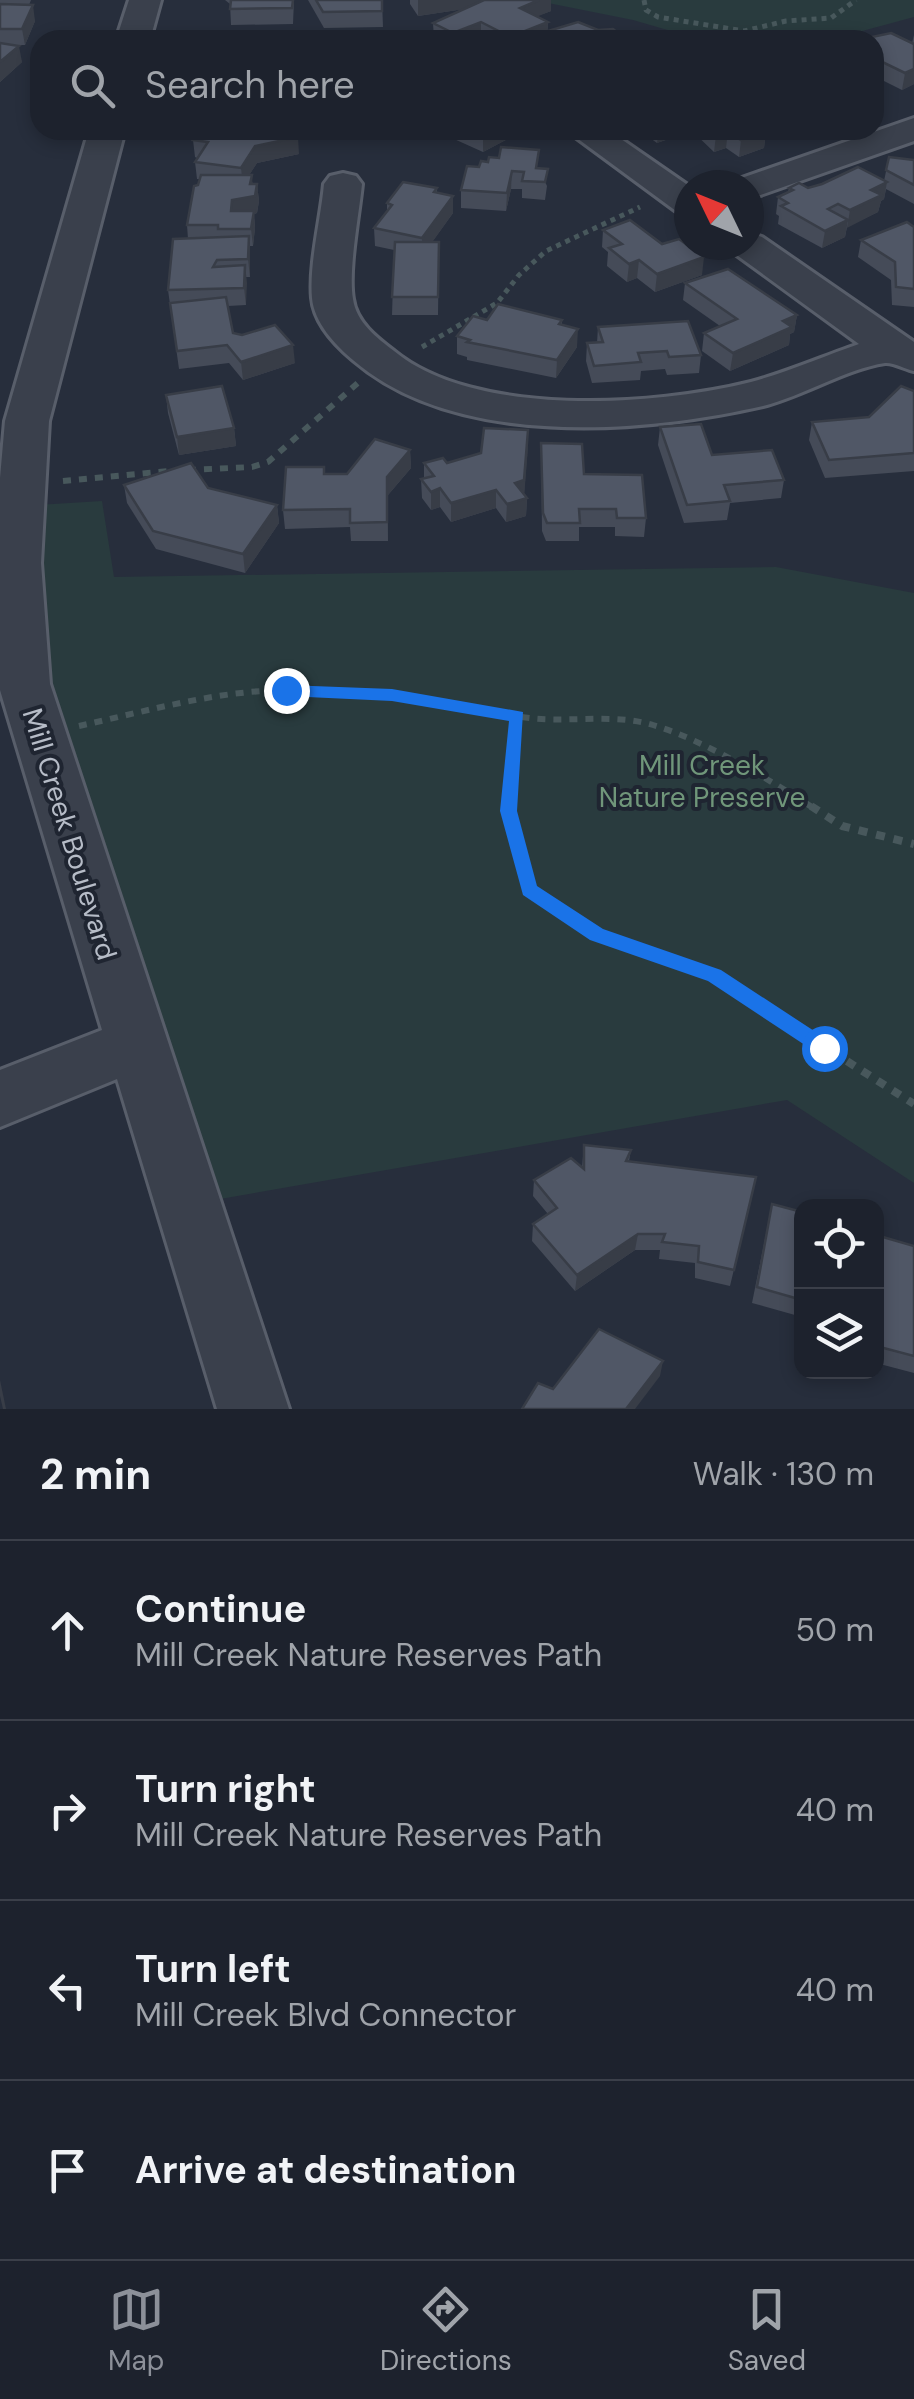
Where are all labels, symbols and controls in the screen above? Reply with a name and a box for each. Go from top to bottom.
search box [30,30,884,140]
icon: search [65,58,120,113]
text: Search here [145,60,355,110]
north arrow [674,170,764,260]
route end [264,668,310,714]
street label: Mill Creek Boulevard [14,704,125,964]
park label: Mill Creek Nature Preserve [599,747,805,816]
route start [802,1026,848,1072]
map controls [794,1199,884,1379]
button: locate [794,1199,884,1289]
button: layers [794,1289,884,1379]
text: 2 min [40,1447,151,1502]
text: Walk · 130 m [693,1453,874,1495]
text: Continue [135,1584,306,1634]
icon: ahead [40,1603,95,1658]
text: 50 m [796,1609,874,1651]
text: Mill Creek Nature Reserves Path [135,1634,602,1676]
text: Turn right [135,1764,316,1814]
icon: right [40,1783,95,1838]
text: 40 m [796,1789,874,1831]
text: Mill Creek Nature Reserves Path [135,1814,602,1856]
text: Turn left [135,1944,291,1994]
icon: left [40,1963,95,2018]
text: 40 m [796,1969,874,2011]
text: Mill Creek Blvd Connector [135,1994,516,2036]
icon: arrive [40,2143,95,2198]
text: Arrive at destination [135,2145,517,2195]
tab: Map [108,2282,164,2379]
tab: Directions [380,2282,512,2379]
tab: Saved [728,2282,806,2379]

